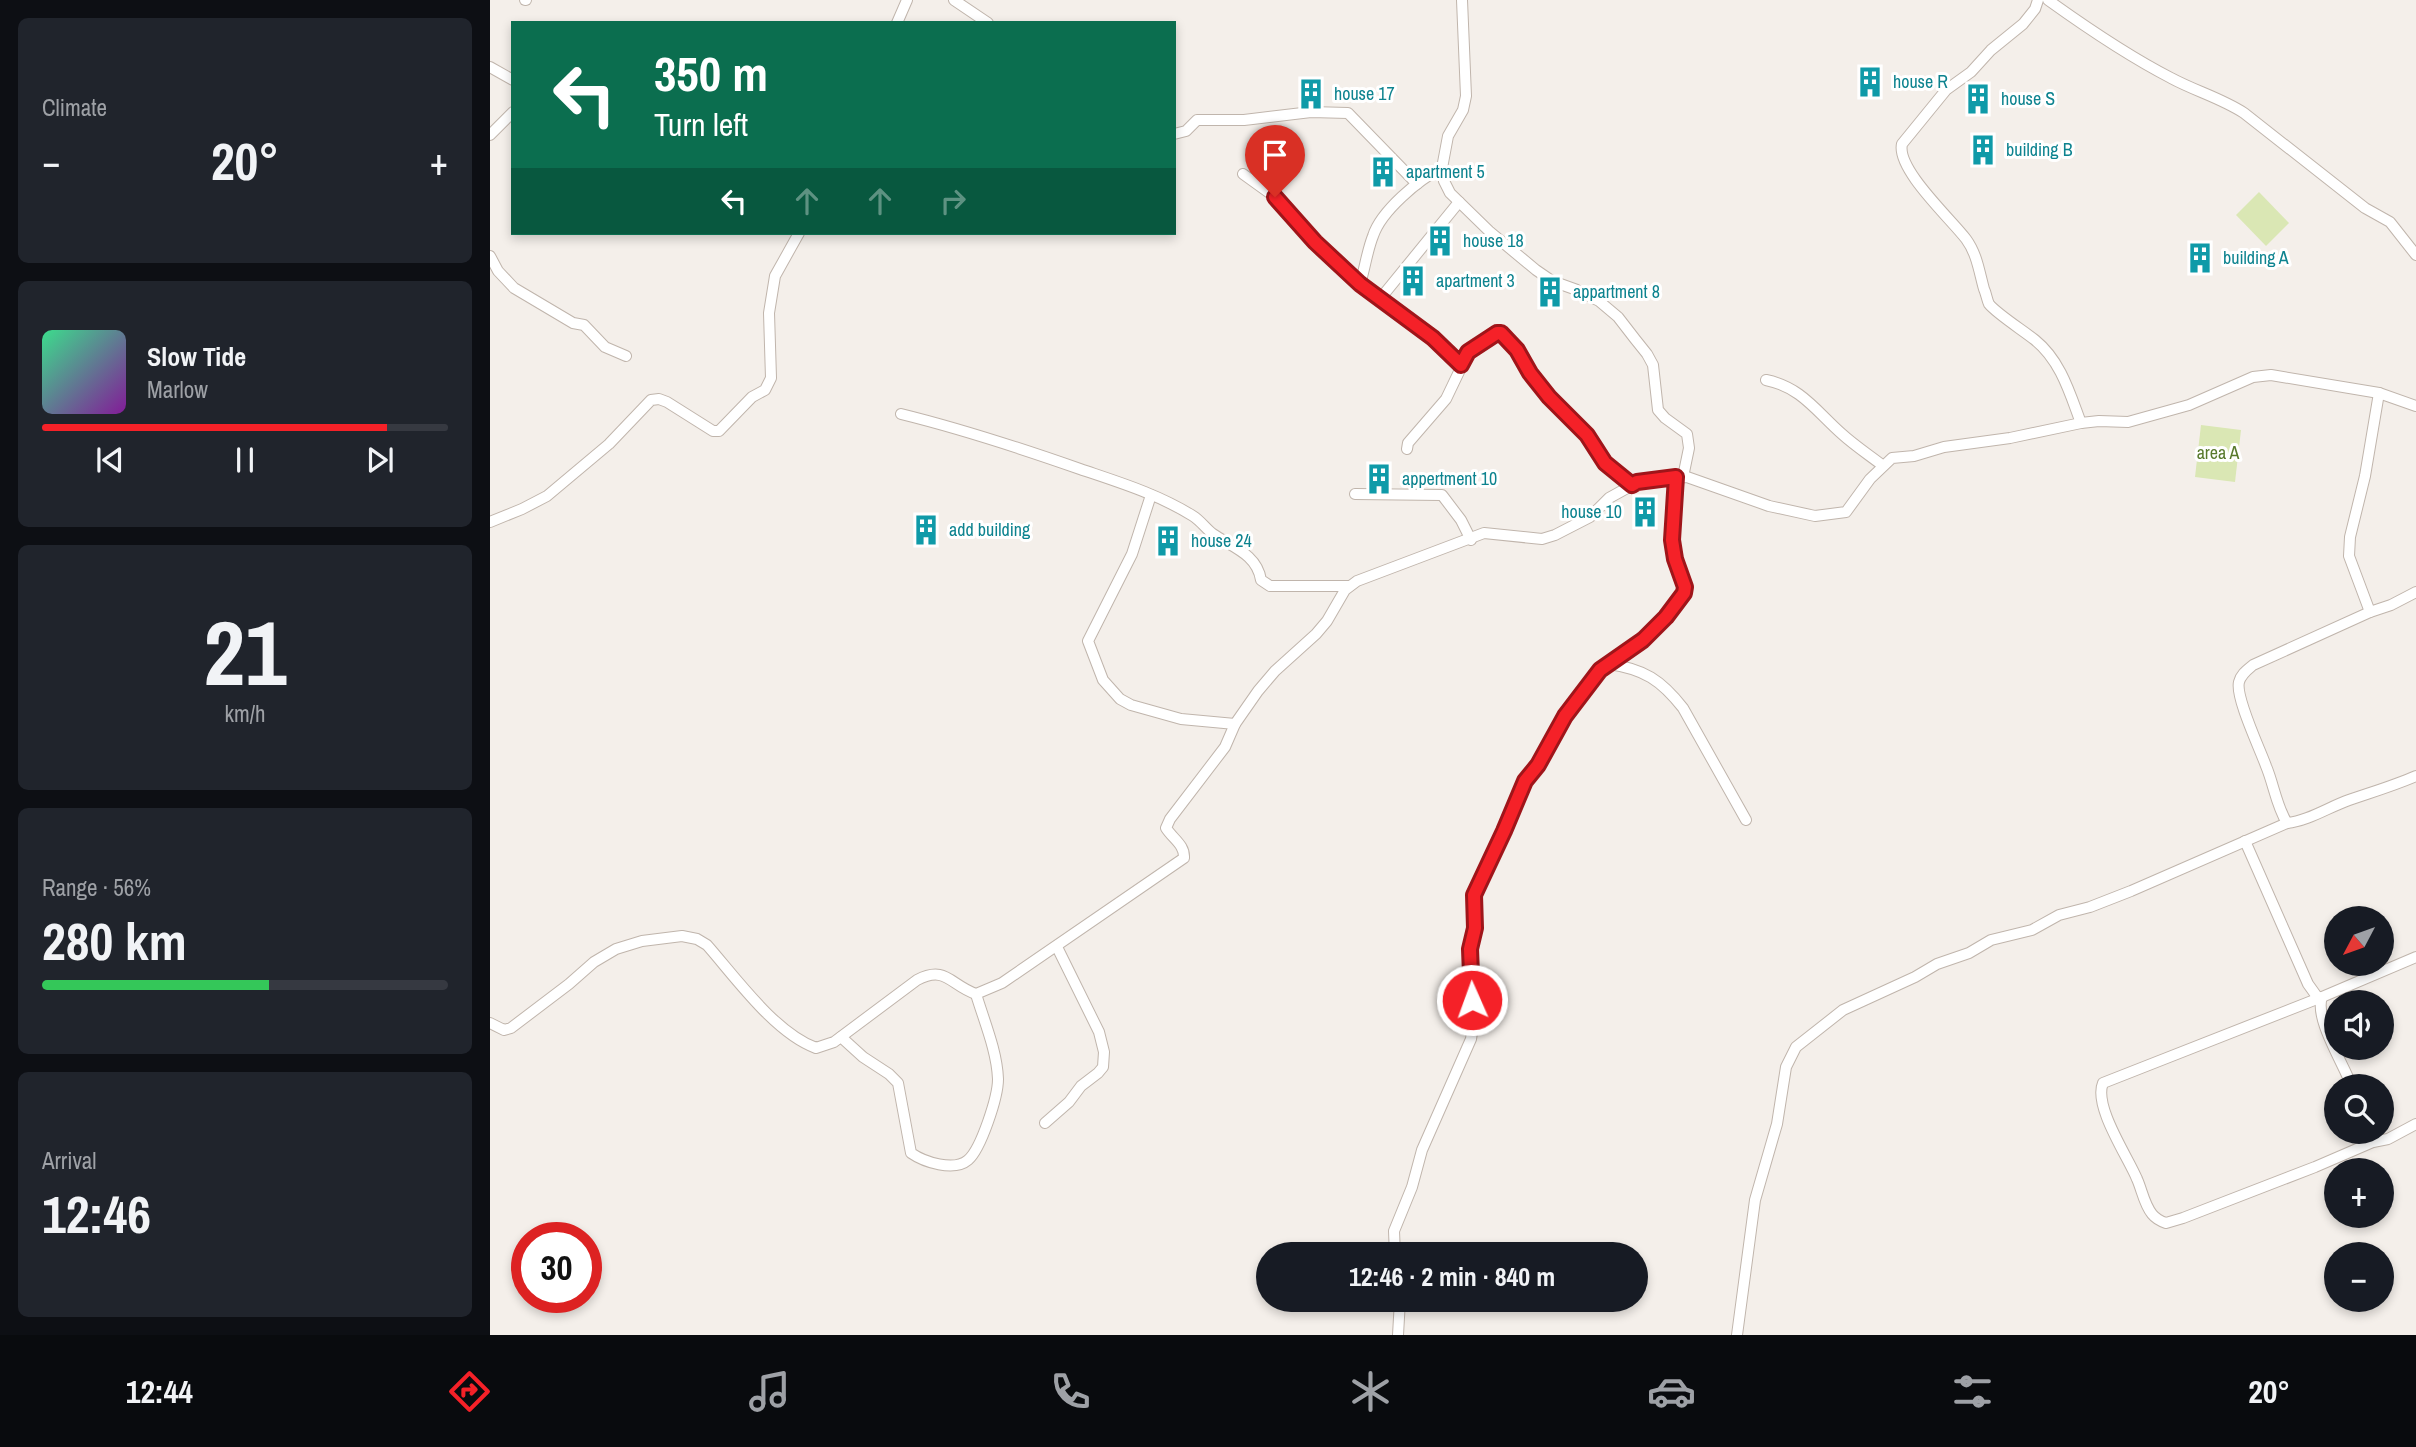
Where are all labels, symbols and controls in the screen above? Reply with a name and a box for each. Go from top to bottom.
text: 350 m [654,40,768,106]
icon: left [539,49,630,140]
building icon: house R [1853,65,1887,99]
place label: house R [1893,69,1948,94]
building icon: house 17 [1294,77,1328,111]
place label: house 17 [1334,81,1395,106]
building icon: house S [1961,82,1995,116]
place label: house S [2001,86,2055,111]
text: Climate [42,92,107,123]
text: Turn left [654,103,748,146]
pin [1245,125,1305,197]
text: 20° [211,126,279,196]
building icon: building B [1966,133,2000,167]
text: − [42,136,60,187]
text: + [430,136,448,187]
icon: arrive [1256,136,1294,174]
place label: building B [2006,137,2073,162]
building icon: apartment 5 [1366,155,1400,189]
place label: apartment 5 [1406,159,1485,184]
icon: left [715,182,753,220]
icon: ahead [788,182,826,220]
icon: ahead [861,182,899,220]
icon: right [934,182,972,220]
building icon: house 18 [1423,224,1457,258]
place label: house 18 [1463,228,1524,253]
building icon: building A [2183,241,2217,275]
place label: building A [2223,245,2289,270]
building icon: apartment 3 [1396,264,1430,298]
place label: apartment 3 [1436,268,1515,293]
building icon: appartment 8 [1533,275,1567,309]
place label: appartment 8 [1573,279,1660,304]
text: Slow Tide [147,339,246,374]
text: Marlow [147,374,208,405]
park label: area A [2197,440,2239,465]
icon: previous [91,441,129,479]
icon: pause [226,441,264,479]
icon: next [361,441,399,479]
building icon: appertment 10 [1362,462,1396,496]
place label: appertment 10 [1402,466,1497,491]
building icon: house 10 [1628,495,1662,529]
place label: house 10 [1561,499,1622,524]
building icon: add building [909,513,943,547]
place label: add building [949,517,1031,542]
building icon: house 24 [1151,524,1185,558]
place label: house 24 [1191,528,1252,553]
text: 21 [204,591,287,713]
text: km/h [225,698,265,729]
text: Range · 56% [42,872,151,903]
text: 280 km [42,906,187,976]
north arrow [2324,906,2394,976]
map controls [2324,906,2394,1312]
position arrow [1435,963,1509,1037]
button: sound [2324,990,2394,1060]
button: search [2324,1074,2394,1144]
text: Arrival [42,1145,97,1176]
button: + [2324,1158,2394,1228]
text: 12:46 [42,1179,151,1249]
speed limit sign: 30 [511,1222,602,1313]
button: − [2324,1242,2394,1312]
text: 12:46 · 2 min · 840 m [1349,1259,1555,1294]
icon: directions [445,1367,494,1416]
icon: music [745,1367,794,1416]
icon: phone [1046,1367,1095,1416]
icon: climate [1346,1367,1395,1416]
icon: car [1647,1367,1696,1416]
icon: filters [1948,1367,1997,1416]
text: 12:44 [126,1370,193,1413]
text: 20° [2248,1370,2290,1413]

